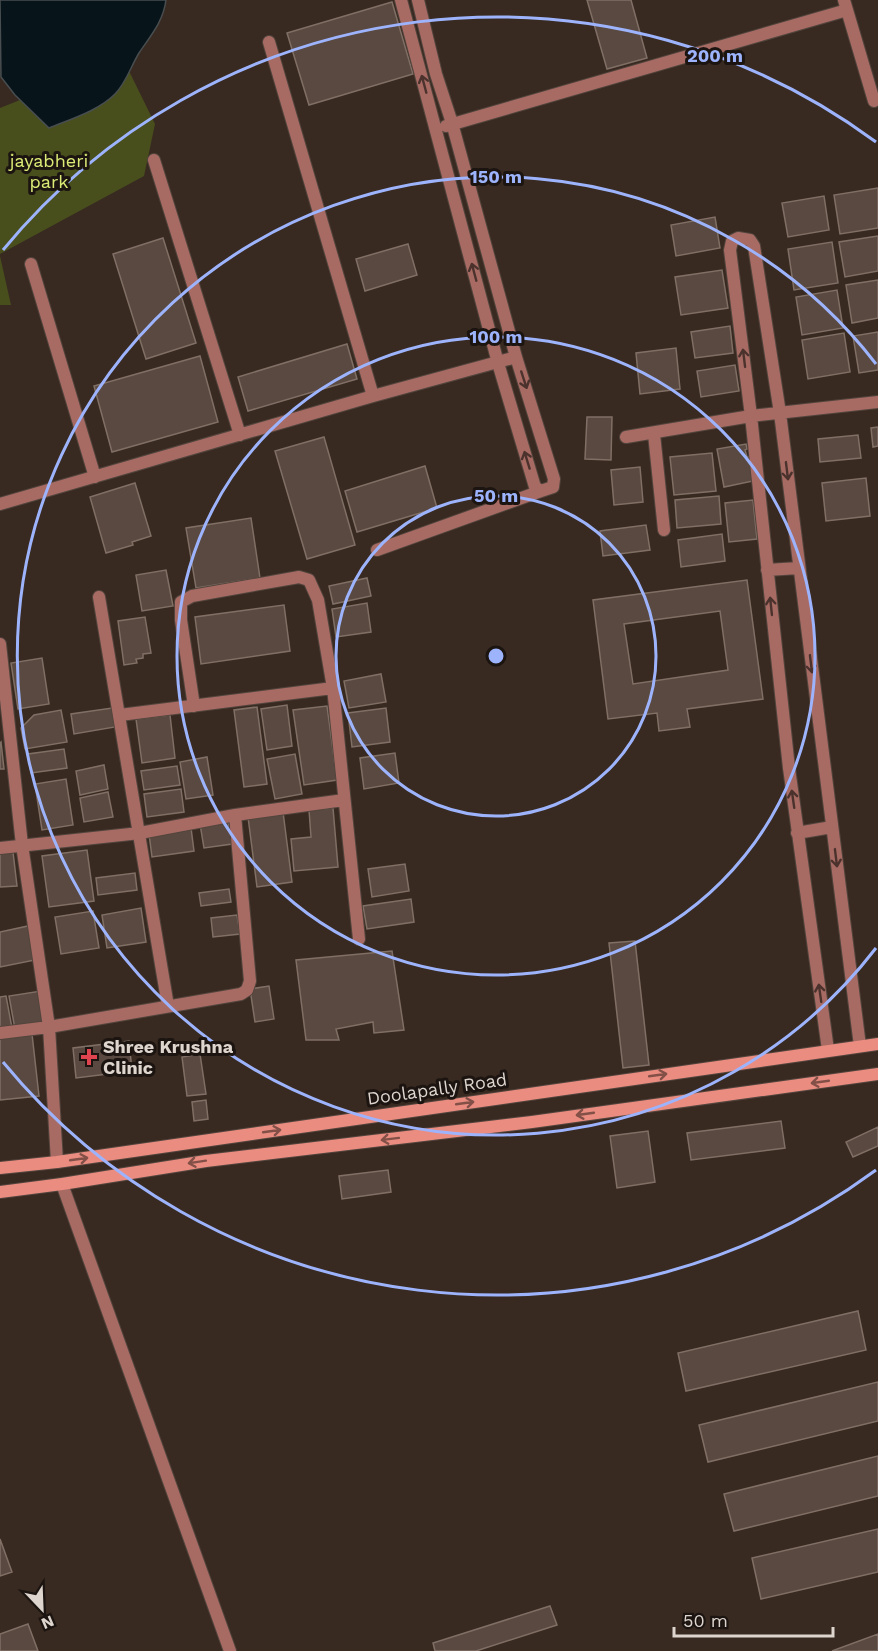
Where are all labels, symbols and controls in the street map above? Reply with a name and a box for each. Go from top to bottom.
text: 200 m [687,45,743,66]
one-way arrow [418,75,429,94]
park label: jayabheri park [8,150,88,192]
text: 150 m [470,166,522,187]
one-way arrow [468,263,480,282]
text: 100 m [469,326,523,347]
one-way arrow [738,349,749,369]
one-way arrow [519,370,530,389]
one-way arrow [521,451,532,470]
one-way arrow [782,460,793,480]
text: 50 m [474,485,518,506]
one-way arrow [765,596,776,616]
centre of rings [486,646,506,666]
one-way arrow [806,654,817,674]
one-way arrow [787,790,798,810]
one-way arrow [831,847,842,867]
one-way arrow [814,983,825,1003]
place label: Shree Krushna Clinic [103,1036,234,1078]
marker: Shree Krushna Clinic [80,1048,98,1066]
street label: Doolapally Road [366,1068,508,1109]
one-way arrow [648,1070,667,1081]
one-way arrow [811,1076,830,1087]
one-way arrow [455,1097,474,1108]
one-way arrow [576,1109,596,1120]
one-way arrow [262,1125,281,1136]
one-way arrow [381,1133,401,1144]
one-way arrow [69,1153,88,1164]
one-way arrow [187,1157,207,1168]
north arrow [12,1579,72,1639]
scale bar [674,1600,833,1638]
text: 50 m [683,1610,728,1631]
text: N [38,1611,57,1633]

